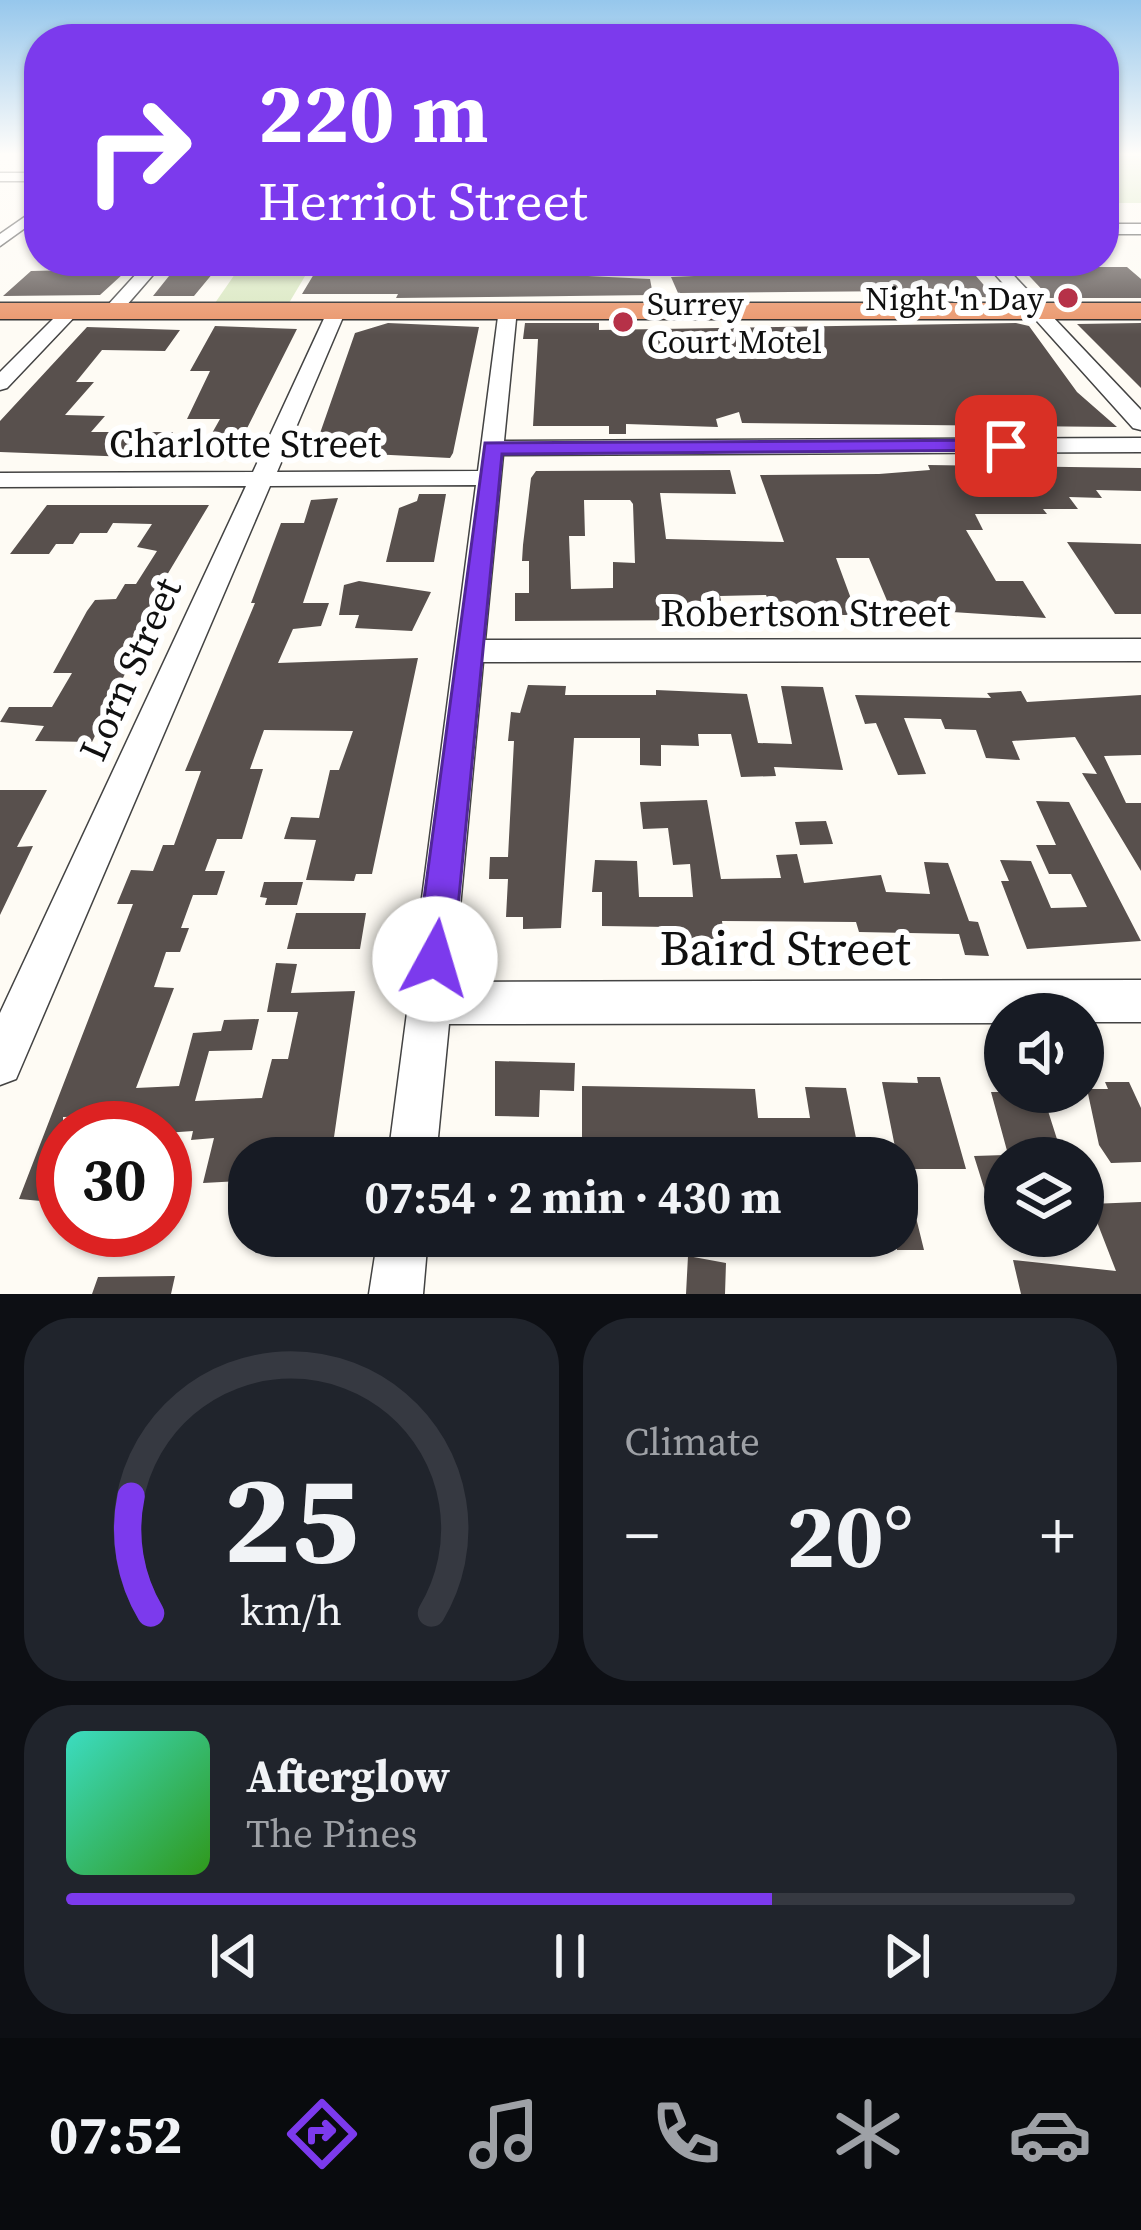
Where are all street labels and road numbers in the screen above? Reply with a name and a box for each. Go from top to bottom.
street label: Charlotte Street [109,417,381,470]
street label: Lorn Street [66,569,194,769]
street label: Robertson Street [660,586,950,639]
street label: Baird Street [659,915,911,981]

